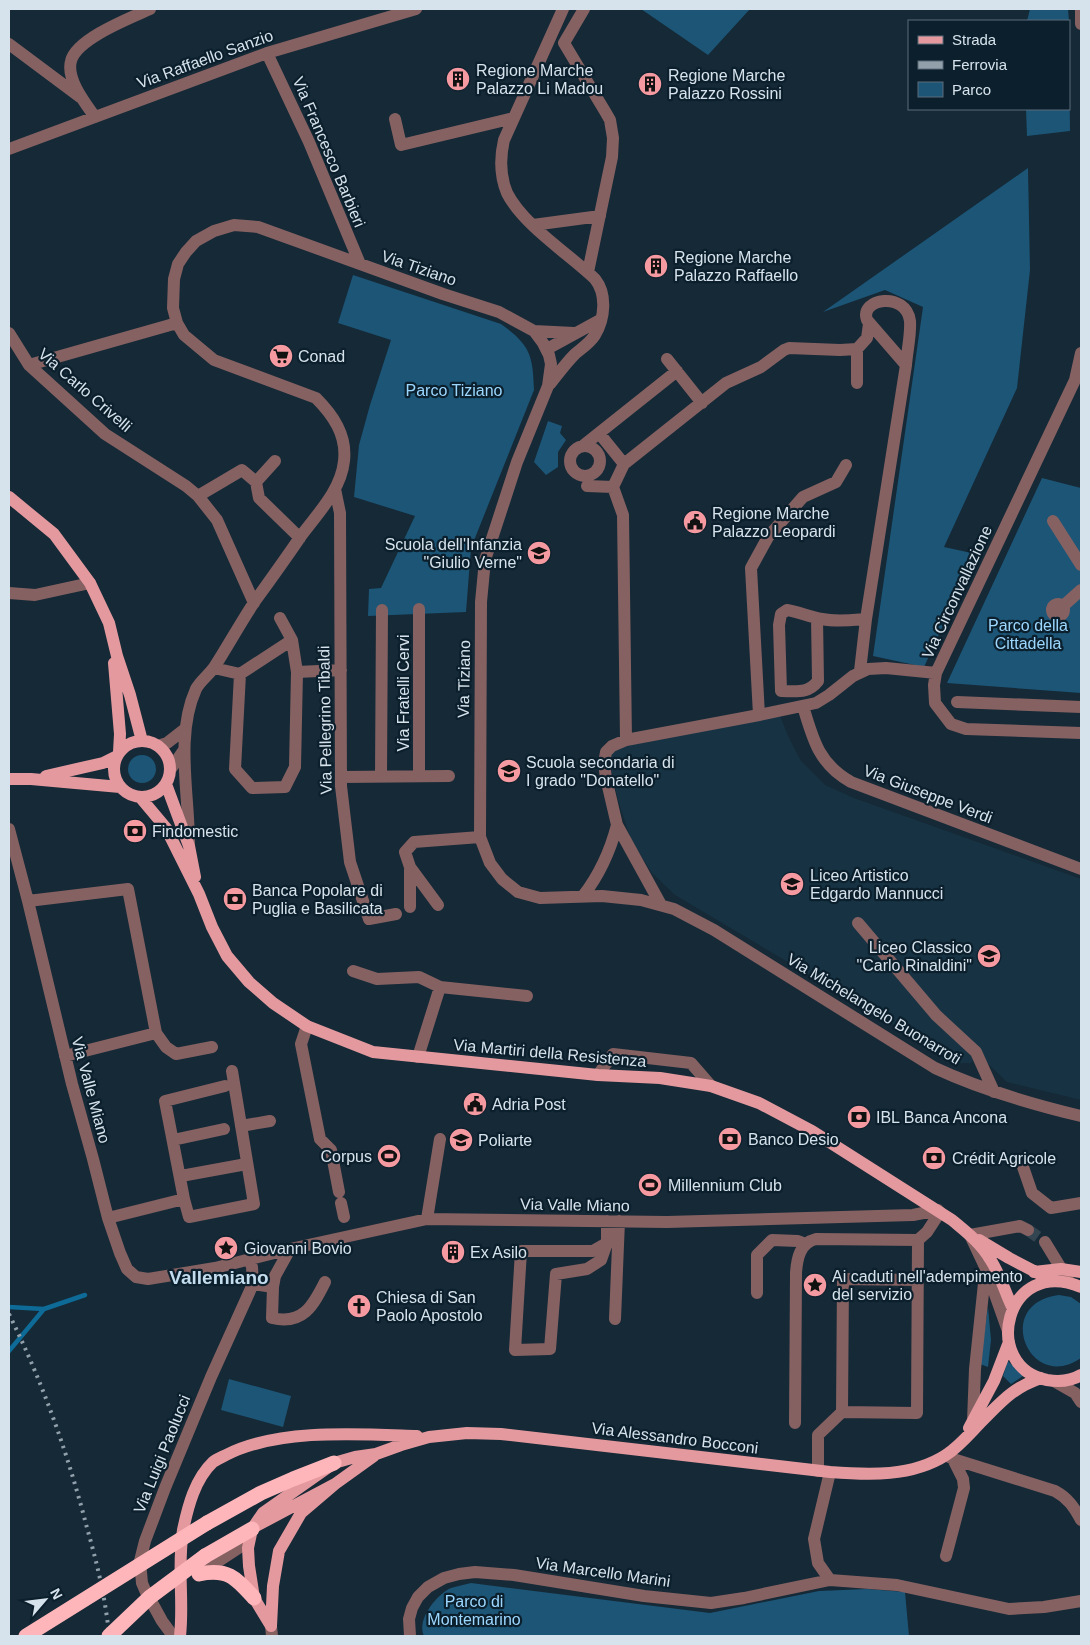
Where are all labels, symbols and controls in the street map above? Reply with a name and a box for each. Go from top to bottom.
legend [908,20,1070,110]
street label: Via Raffaello Sanzio [135,26,275,92]
text: Strada [952,31,997,48]
text: Ferrovia [952,56,1008,73]
place label: Regione Marche Palazzo Li Madou [476,62,603,97]
building icon: Regione Marche Palazzo Li Madou [445,66,471,92]
place label: Regione Marche Palazzo Rossini [668,67,786,102]
building icon: Regione Marche Palazzo Rossini [637,71,663,97]
street label: Via Francesco Barbieri [290,74,368,230]
text: Parco [952,81,991,98]
street label: Via Tiziano [379,247,459,289]
place label: Regione Marche Palazzo Raffaello [674,249,798,284]
building icon: Regione Marche Palazzo Raffaello [643,253,669,279]
supermarket icon: Conad [268,343,294,369]
street label: Via Carlo Crivelli [35,345,135,435]
place label: Conad [298,348,345,365]
park label: Parco Tiziano [406,382,503,399]
place label: Regione Marche Palazzo Leopardi [712,505,836,540]
public building icon: Regione Marche Palazzo Leopardi [682,509,708,535]
street label: Via Circonvallazione [919,523,995,661]
place label: Scuola dell'Infanzia "Giulio Verne" [385,536,522,571]
school or university icon: Scuola dell'Infanzia "Giulio Verne" [526,540,552,566]
park label: Parco della Cittadella [988,617,1068,652]
street label: Via Fratelli Cervi [395,634,412,752]
street label: Via Tiziano [455,640,473,718]
street label: Via Pellegrino Tibaldi [315,645,335,795]
place label: Scuola secondaria di I grado "Donatello" [526,754,675,789]
school or university icon: Scuola secondaria di I grado "Donatello" [496,758,522,784]
street label: Via Giuseppe Verdi [861,762,995,826]
bank icon: Findomestic [122,818,148,844]
place label: Findomestic [152,823,238,840]
place label: Liceo Artistico Edgardo Mannucci [810,867,943,902]
school or university icon: Liceo Artistico Edgardo Mannucci [779,871,805,897]
place label: Banca Popolare di Puglia e Basilicata [252,882,383,917]
bank icon: Banca Popolare di Puglia e Basilicata [222,886,248,912]
place label: Liceo Classico "Carlo Rinaldini" [857,939,972,974]
school or university icon: Liceo Classico "Carlo Rinaldini" [976,943,1002,969]
street label: Via Michelangelo Buonarroti [784,950,964,1068]
street label: Via Valle Miano [69,1035,113,1145]
street label: Via Martiri della Resistenza [453,1036,647,1070]
public building icon: Adria Post [462,1091,488,1117]
place label: Adria Post [492,1096,566,1113]
bank icon: IBL Banca Ancona [846,1104,872,1130]
place label: IBL Banca Ancona [876,1109,1007,1126]
bank icon: Banco Desio [717,1126,743,1152]
school or university icon: Poliarte [448,1127,474,1153]
place label: Banco Desio [748,1131,839,1148]
place label: Poliarte [478,1132,532,1149]
sports icon: Corpus [376,1143,402,1169]
bank icon: Crédit Agricole [921,1145,947,1171]
place label: Corpus [320,1148,372,1165]
place label: Crédit Agricole [952,1150,1056,1167]
sports icon: Millennium Club [637,1172,663,1198]
place label: Millennium Club [668,1177,782,1194]
street label: Via Valle Miano [520,1196,630,1214]
place icon: Giovanni Bovio [213,1235,239,1261]
building icon: Ex Asilo [440,1239,466,1265]
place label: Giovanni Bovio [244,1240,352,1257]
place label: Ex Asilo [470,1244,527,1261]
district label: Vallemiano [169,1267,269,1288]
place label: Ai caduti nell'adempimento del servizio [832,1268,1023,1303]
place icon: Ai caduti nell'adempimento del servizio [802,1272,828,1298]
place label: Chiesa di San Paolo Apostolo [376,1289,483,1324]
church icon: Chiesa di San Paolo Apostolo [346,1293,372,1319]
street label: Via Luigi Paolucci [131,1392,193,1516]
street label: Via Alessandro Bocconi [591,1419,759,1457]
street label: Via Marcello Marini [535,1554,671,1590]
north arrow [20,1575,70,1625]
text: N [47,1586,66,1602]
park label: Parco di Montemarino [427,1593,521,1628]

